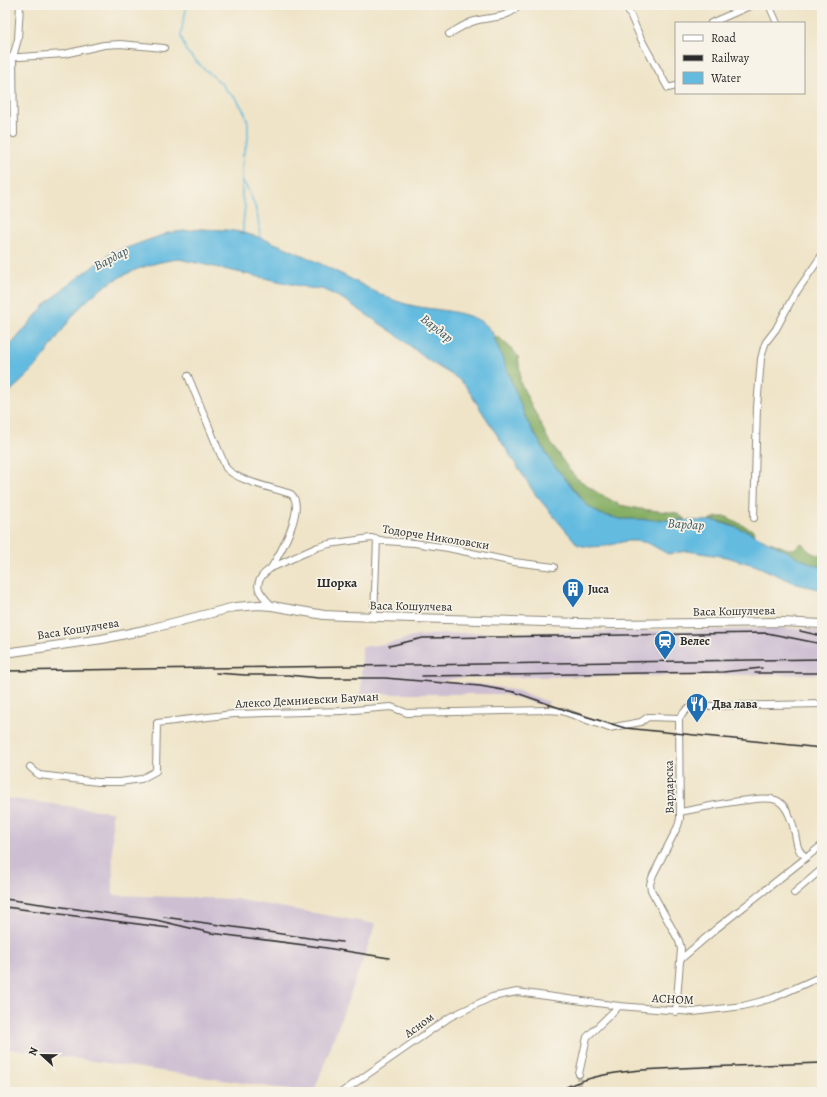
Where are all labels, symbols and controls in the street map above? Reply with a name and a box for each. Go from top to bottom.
legend [675,22,805,94]
text: Road [711,30,737,46]
text: Railway [711,50,750,66]
text: Water [710,70,741,86]
water label: Вардар [91,242,131,274]
water label: Вардар [417,310,457,346]
water label: Вардар [667,514,705,534]
street label: Тодорче Николовски [381,521,491,553]
district label: Шорка [317,574,358,591]
building icon: Juca [560,576,586,609]
place label: Juca [588,581,609,597]
street label: Васа Кошулчева [370,597,453,615]
street label: Васа Кошулчева [693,602,776,620]
street label: Васа Кошулчева [36,615,121,643]
station icon: Велес [652,628,678,661]
place label: Велес [680,633,710,649]
street label: Алексо Демниевски Бауман [234,688,379,712]
restaurant icon: Два лава [684,691,710,724]
place label: Два лава [712,696,758,712]
street label: Вардарска [661,760,677,814]
street label: АСНОМ [651,990,694,1008]
street label: Асном [400,1009,437,1042]
north arrow [22,1035,62,1075]
text: N [25,1045,42,1058]

